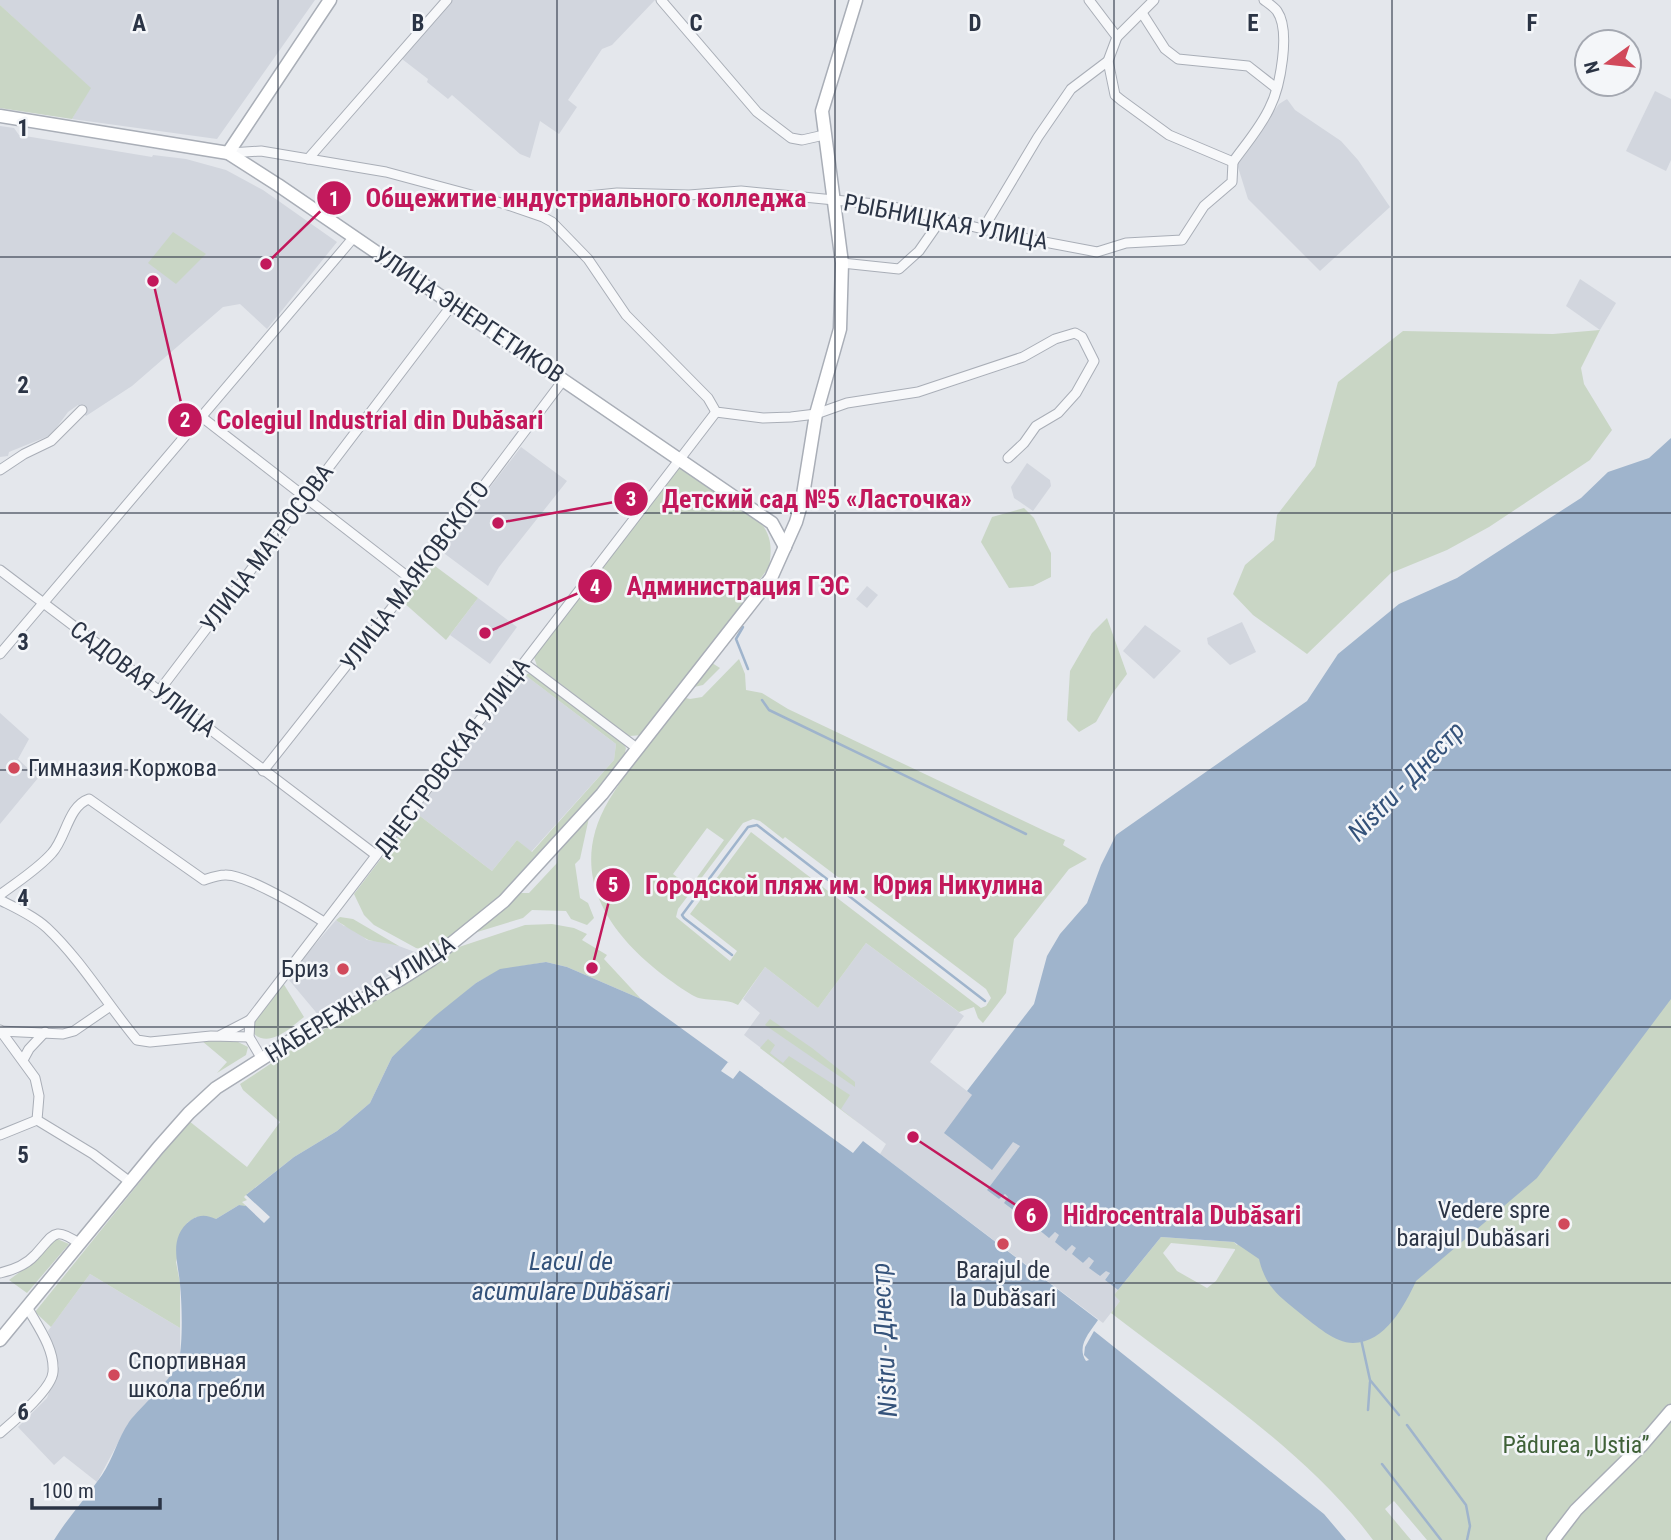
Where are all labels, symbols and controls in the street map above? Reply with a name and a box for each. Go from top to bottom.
text: A [132,10,146,37]
text: B [412,10,424,37]
text: C [689,10,703,37]
text: D [969,10,982,37]
text: E [1247,10,1259,37]
text: F [1527,10,1538,37]
north arrow [1573,28,1643,98]
text: N [1579,59,1605,76]
text: 1 [17,115,29,142]
callout: Общежитие индустриального колледжа [317,175,821,222]
text: Общежитие индустриального колледжа [365,183,807,213]
text: 1 [329,187,339,211]
street label: РЫБНИЦКАЯ УЛИЦА [841,188,1051,256]
street label: УЛИЦА ЭНЕРГЕТИКОВ [369,241,569,389]
text: 2 [17,372,29,399]
callout: Colegiul Industrial din Dubăsari [168,396,558,443]
text: Colegiul Industrial din Dubăsari [217,405,543,435]
text: 2 [180,408,190,432]
street label: УЛИЦА МАТРОСОВА [195,458,339,637]
callout: Детский сад №5 «Ласточка» [613,475,986,522]
street label: УЛИЦА МАЯКОВСКОГО [335,476,495,676]
text: Детский сад №5 «Ласточка» [662,484,972,514]
text: 3 [626,487,636,511]
callout: Администрация ГЭС [578,563,864,610]
text: Администрация ГЭС [626,571,850,601]
text: 4 [590,575,600,599]
street label: САДОВАЯ УЛИЦА [65,615,222,743]
text: 3 [17,629,29,656]
street label: ДНЕСТРОВСКАЯ УЛИЦА [368,652,536,862]
water label: Nistru - Днестр [1342,715,1470,847]
place label: Гимназия Коржова [28,754,217,782]
marker: Гимназия Коржова [6,760,22,776]
callout: Городской пляж им. Юрия Никулина [596,861,1057,908]
text: Городской пляж им. Юрия Никулина [645,870,1043,900]
text: 5 [608,873,618,897]
text: 4 [17,885,29,912]
street label: НАБЕРЕЖНАЯ УЛИЦА [260,929,460,1069]
place label: Бриз [281,955,329,983]
marker: Бриз [335,961,351,977]
text: 5 [17,1142,29,1169]
callout: Hidrocentrala Dubăsari [1014,1192,1315,1239]
place label: Vedere spre barajul Dubăsari [1396,1196,1550,1252]
text: Hidrocentrala Dubăsari [1063,1200,1301,1230]
text: 6 [1026,1204,1036,1228]
marker: Vedere spre barajul Dubăsari [1556,1216,1572,1232]
marker: Barajul de la Dubăsari [995,1236,1011,1252]
water label: Lacul de acumulare Dubăsari [472,1246,670,1306]
place label: Barajul de la Dubăsari [950,1256,1056,1312]
water label: Nistru - Днестр [865,1262,903,1418]
place label: Спортивная школа гребли [128,1347,265,1403]
marker: Спортивная школа гребли [106,1367,122,1383]
text: 6 [17,1399,29,1426]
park label: Pădurea „Ustia” [1502,1431,1650,1459]
scale bar [32,1466,159,1510]
text: 100 m [42,1479,94,1503]

